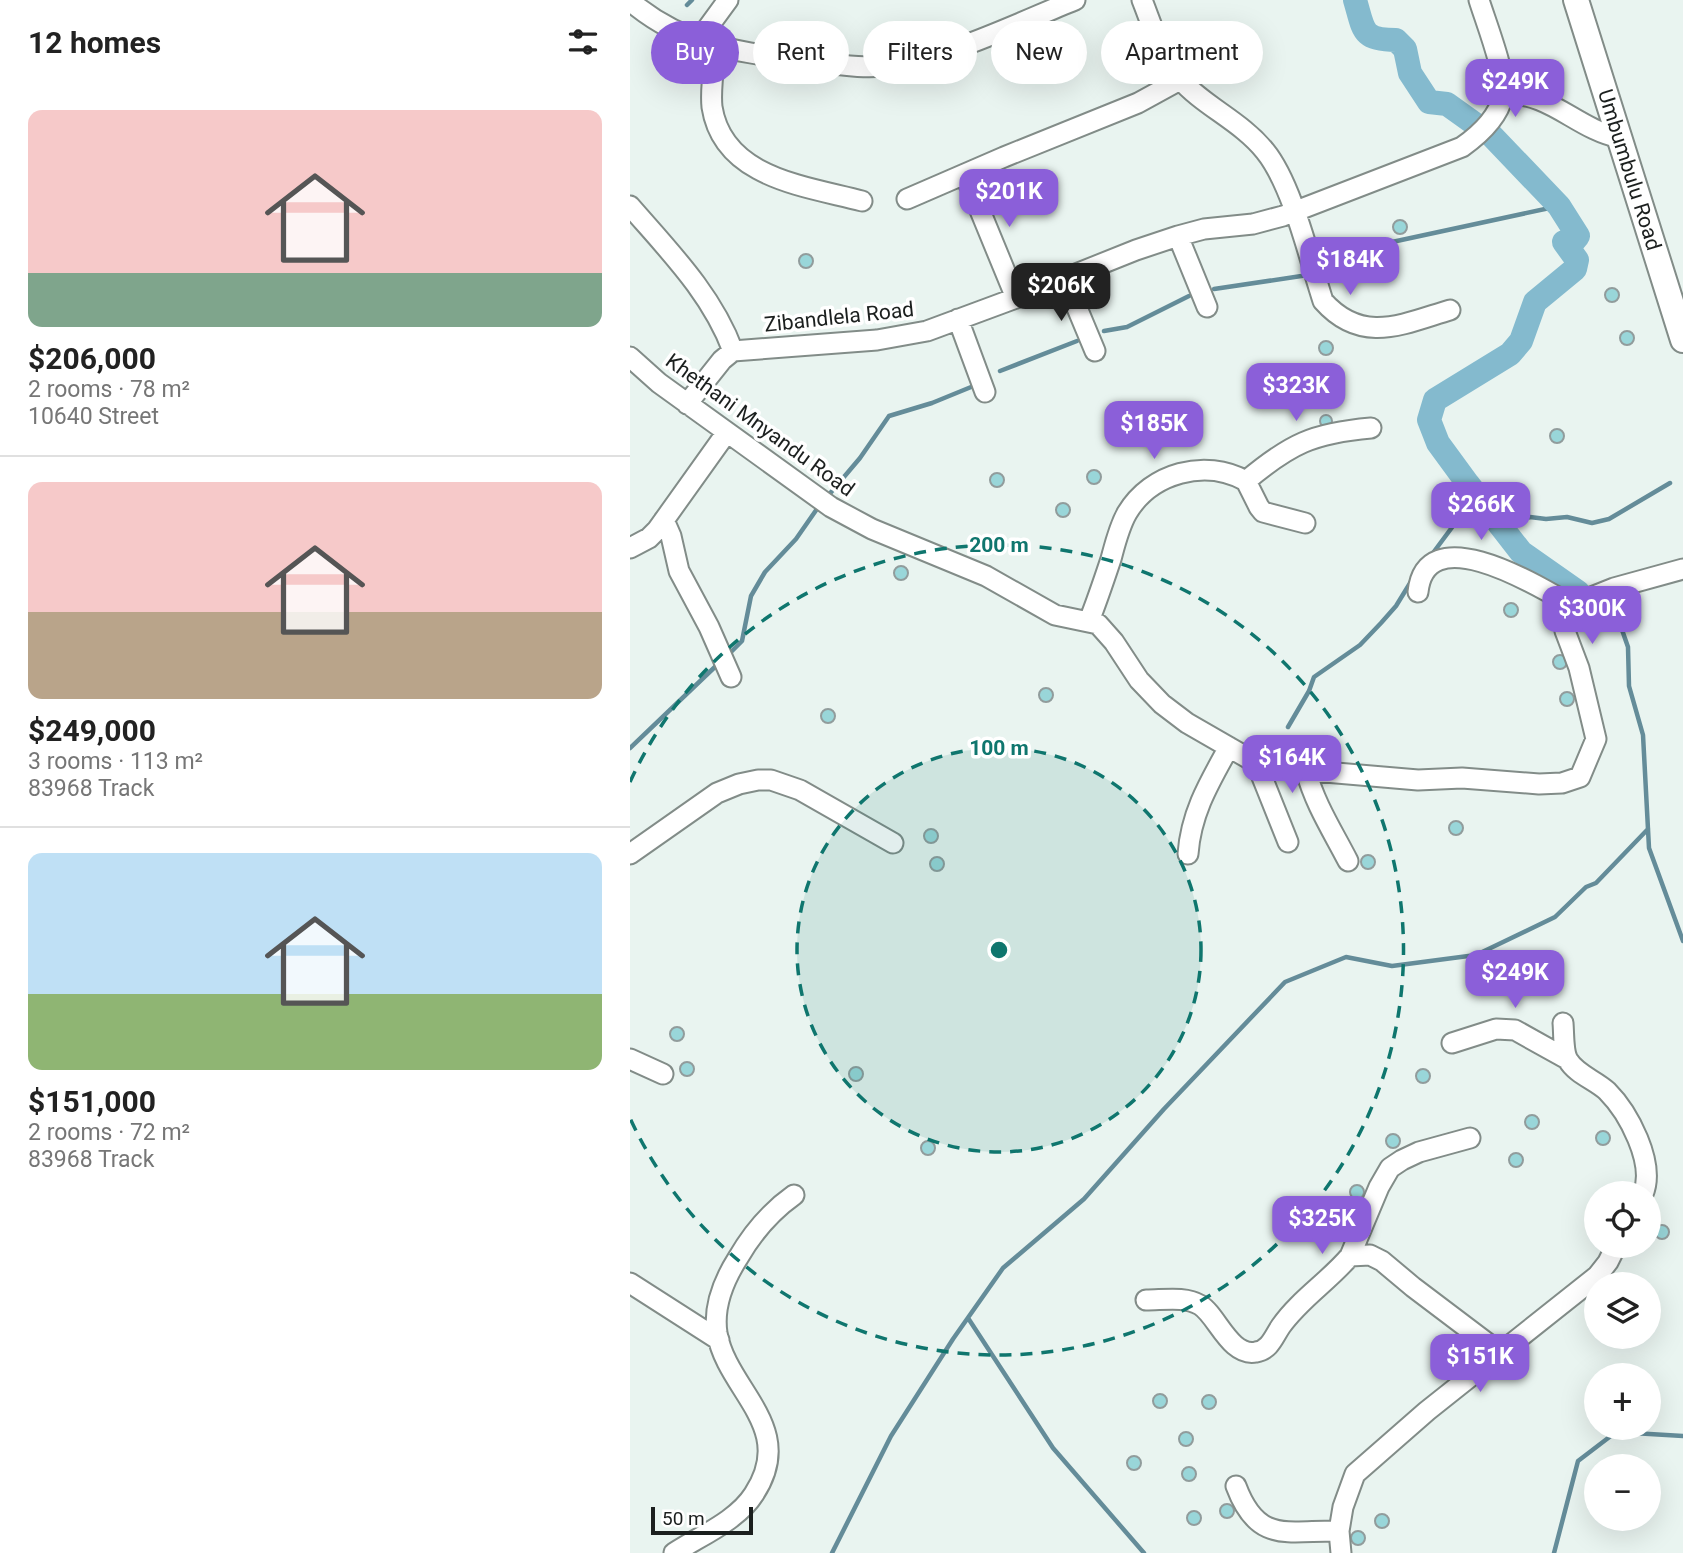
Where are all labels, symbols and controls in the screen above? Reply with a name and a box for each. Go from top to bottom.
chip: Buy [651,21,739,84]
chip: Rent [753,21,849,84]
chip: Filters [863,21,977,84]
chip: New [991,21,1087,84]
chip: Apartment [1101,21,1263,84]
icon: filters [564,23,602,61]
text: 12 homes [28,25,161,60]
pin: $249K [1466,60,1564,119]
text: $249K [1481,68,1549,95]
street label: Umbumbulu Road [1593,86,1666,253]
icon: home [252,155,378,281]
pin: $201K [960,170,1058,229]
text: $201K [975,178,1043,205]
pin: $184K [1301,238,1399,297]
text: $184K [1316,246,1384,273]
pin: $206K [1012,264,1110,323]
text: $206K [1027,272,1095,299]
street label: Zibandlela Road [763,297,915,337]
text: $206,000 [28,341,156,376]
street label: Khethani Mnyandu Road [661,349,859,501]
pin: $323K [1247,364,1345,423]
text: $323K [1262,372,1330,399]
text: 2 rooms · 78 m² [28,376,190,403]
pin: $185K [1105,402,1203,461]
text: 10640 Street [28,403,159,430]
text: $185K [1120,410,1188,437]
pin: $266K [1432,482,1530,542]
text: $266K [1447,491,1515,518]
icon: home [252,527,378,653]
text: 200 m [969,533,1029,557]
pin: $300K [1543,586,1641,646]
text: $300K [1558,595,1626,622]
text: $249,000 [28,713,156,748]
text: 100 m [969,736,1029,760]
pin: $164K [1243,736,1341,795]
text: $164K [1258,744,1326,771]
text: 3 rooms · 113 m² [28,748,203,775]
text: 83968 Track [28,775,154,802]
icon: home [252,898,378,1024]
centre of rings [987,938,1011,962]
pin: $249K [1466,950,1564,1010]
text: $249K [1481,959,1549,986]
text: $151,000 [28,1084,156,1119]
text: 2 rooms · 72 m² [28,1119,190,1146]
text: 83968 Track [28,1146,154,1173]
map controls [1584,1181,1661,1531]
button: locate [1584,1181,1661,1258]
pin: $325K [1273,1196,1371,1256]
text: $325K [1288,1205,1356,1232]
button: layers [1584,1272,1661,1349]
pin: $151K [1431,1334,1529,1394]
text: $151K [1446,1343,1514,1370]
button: + [1584,1363,1661,1440]
button: − [1584,1454,1661,1531]
scale bar [651,1504,752,1536]
text: 50 m [662,1507,705,1530]

